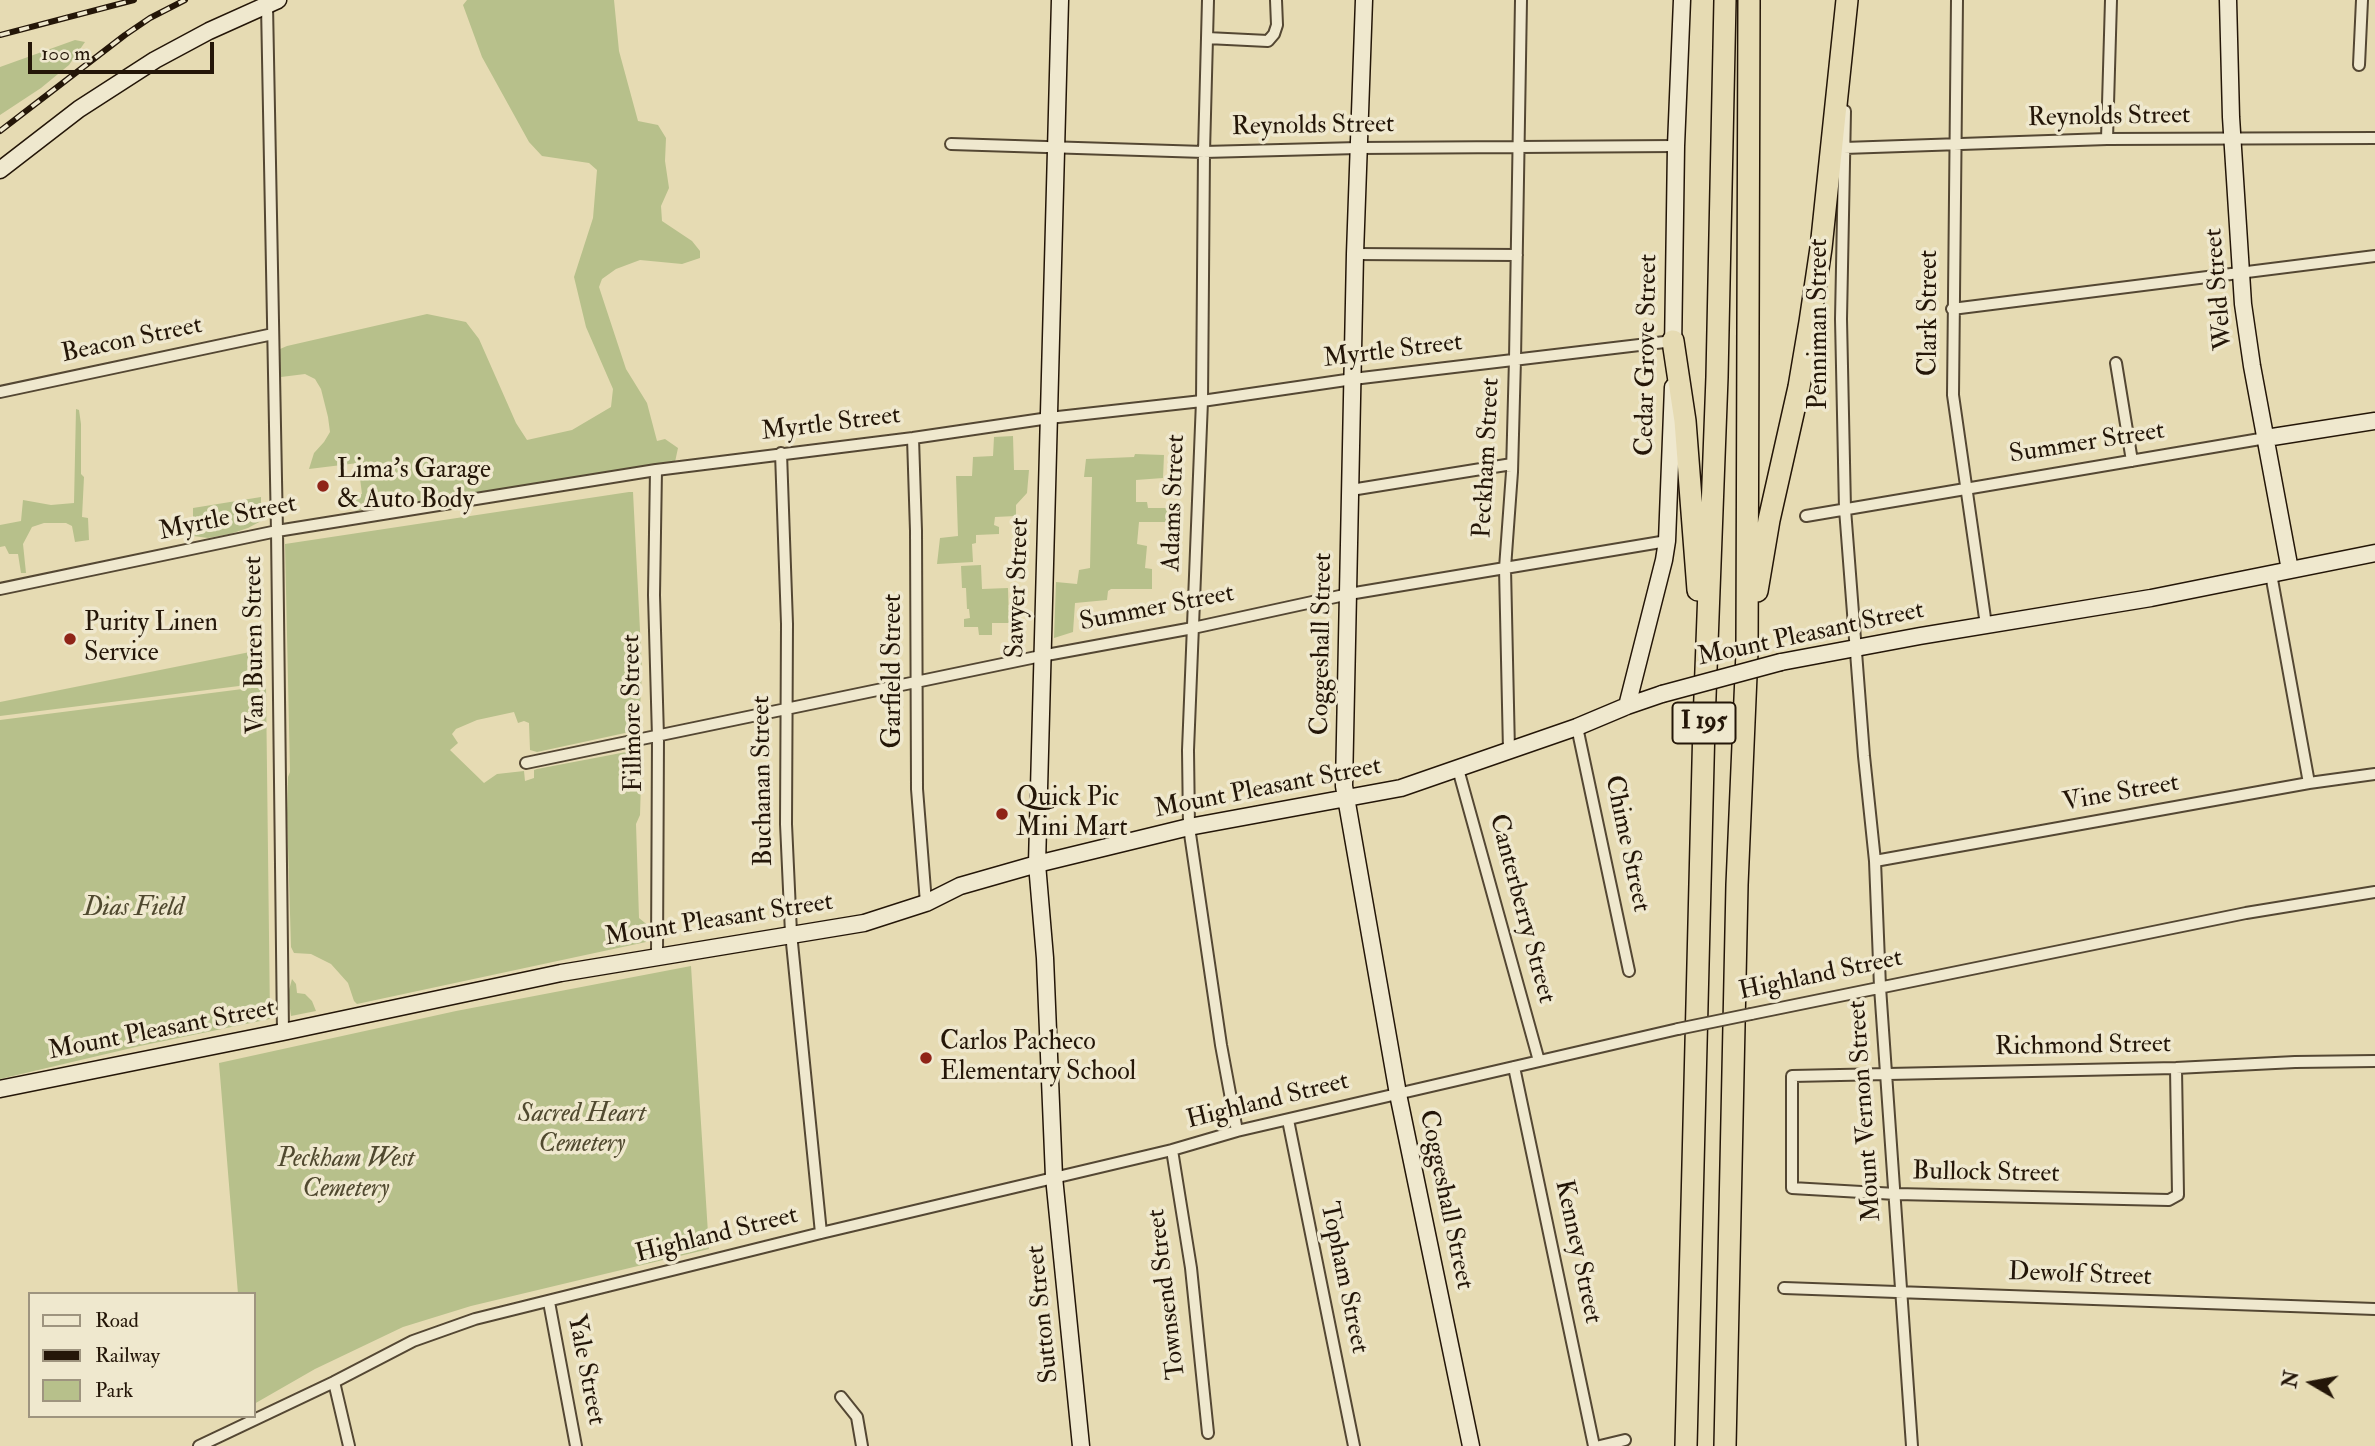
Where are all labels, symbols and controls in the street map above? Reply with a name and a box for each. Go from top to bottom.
scale bar [32,28,217,72]
text: 100 m [41,40,91,67]
street label: Reynolds Street [2027,101,2191,135]
street label: Reynolds Street [1231,110,1395,144]
street label: Weld Street [2199,227,2241,351]
street label: Penniman Street [1804,238,1836,410]
street label: Clark Street [1914,250,1946,376]
street label: Cedar Grove Street [1631,254,1665,456]
street label: Beacon Street [59,311,205,371]
street label: Myrtle Street [1322,328,1464,376]
street label: Peckham Street [1468,377,1508,539]
street label: Myrtle Street [760,401,902,449]
street label: Summer Street [2007,416,2167,472]
street label: Adams Street [1157,434,1193,572]
place label: Lima's Garage & Auto Body [337,455,491,516]
marker: Lima's Garage & Auto Body [315,478,331,494]
street label: Myrtle Street [156,489,300,549]
street label: Sawyer Street [1001,517,1037,659]
street label: Coggeshall Street [1306,552,1340,736]
street label: Van Buren Street [239,556,273,734]
street label: Summer Street [1077,579,1237,639]
street label: Garfield Street [878,594,910,748]
street label: Mount Pleasant Street [1695,596,1927,674]
place label: Purity Linen Service [84,608,218,670]
marker: Purity Linen Service [62,631,78,647]
street label: Fillmore Street [617,634,651,792]
street label: Buchanan Street [747,695,781,867]
road number: I 195 [1672,702,1736,744]
street label: Mount Pleasant Street [1152,752,1384,826]
street label: Vine Street [2060,768,2182,820]
street label: Chime Street [1596,773,1656,915]
place label: Quick Pic Mini Mart [1016,783,1128,844]
marker: Quick Pic Mini Mart [994,806,1010,822]
street label: Canterberry Street [1481,811,1561,1007]
street label: Mount Pleasant Street [603,888,835,954]
park label: Dias Field [84,893,184,925]
street label: Highland Street [1736,943,1906,1009]
street label: Mount Pleasant Street [46,994,278,1068]
street label: Mount Vernon Street [1843,999,1889,1223]
place label: Carlos Pacheco Elementary School [940,1027,1136,1088]
street label: Richmond Street [1995,1030,2171,1064]
marker: Carlos Pacheco Elementary School [918,1050,934,1066]
street label: Highland Street [1184,1067,1352,1137]
park label: Sacred Heart Cemetery [518,1099,646,1160]
street label: Coggeshall Street [1411,1107,1479,1293]
park label: Peckham West Cemetery [277,1144,415,1206]
street label: Bullock Street [1912,1157,2060,1191]
street label: Kenney Street [1547,1177,1607,1327]
street label: Topham Street [1312,1199,1374,1357]
street label: Highland Street [633,1201,801,1271]
street label: Townsend Street [1142,1207,1194,1381]
street label: Sutton Street [1021,1243,1067,1385]
street label: Dewolf Street [2008,1258,2152,1294]
legend [28,1292,256,1418]
text: Road [95,1307,139,1334]
street label: Yale Street [559,1312,611,1428]
text: Railway [95,1342,160,1369]
north arrow [2277,1348,2347,1418]
text: N [2278,1369,2305,1390]
text: Park [95,1377,133,1404]

